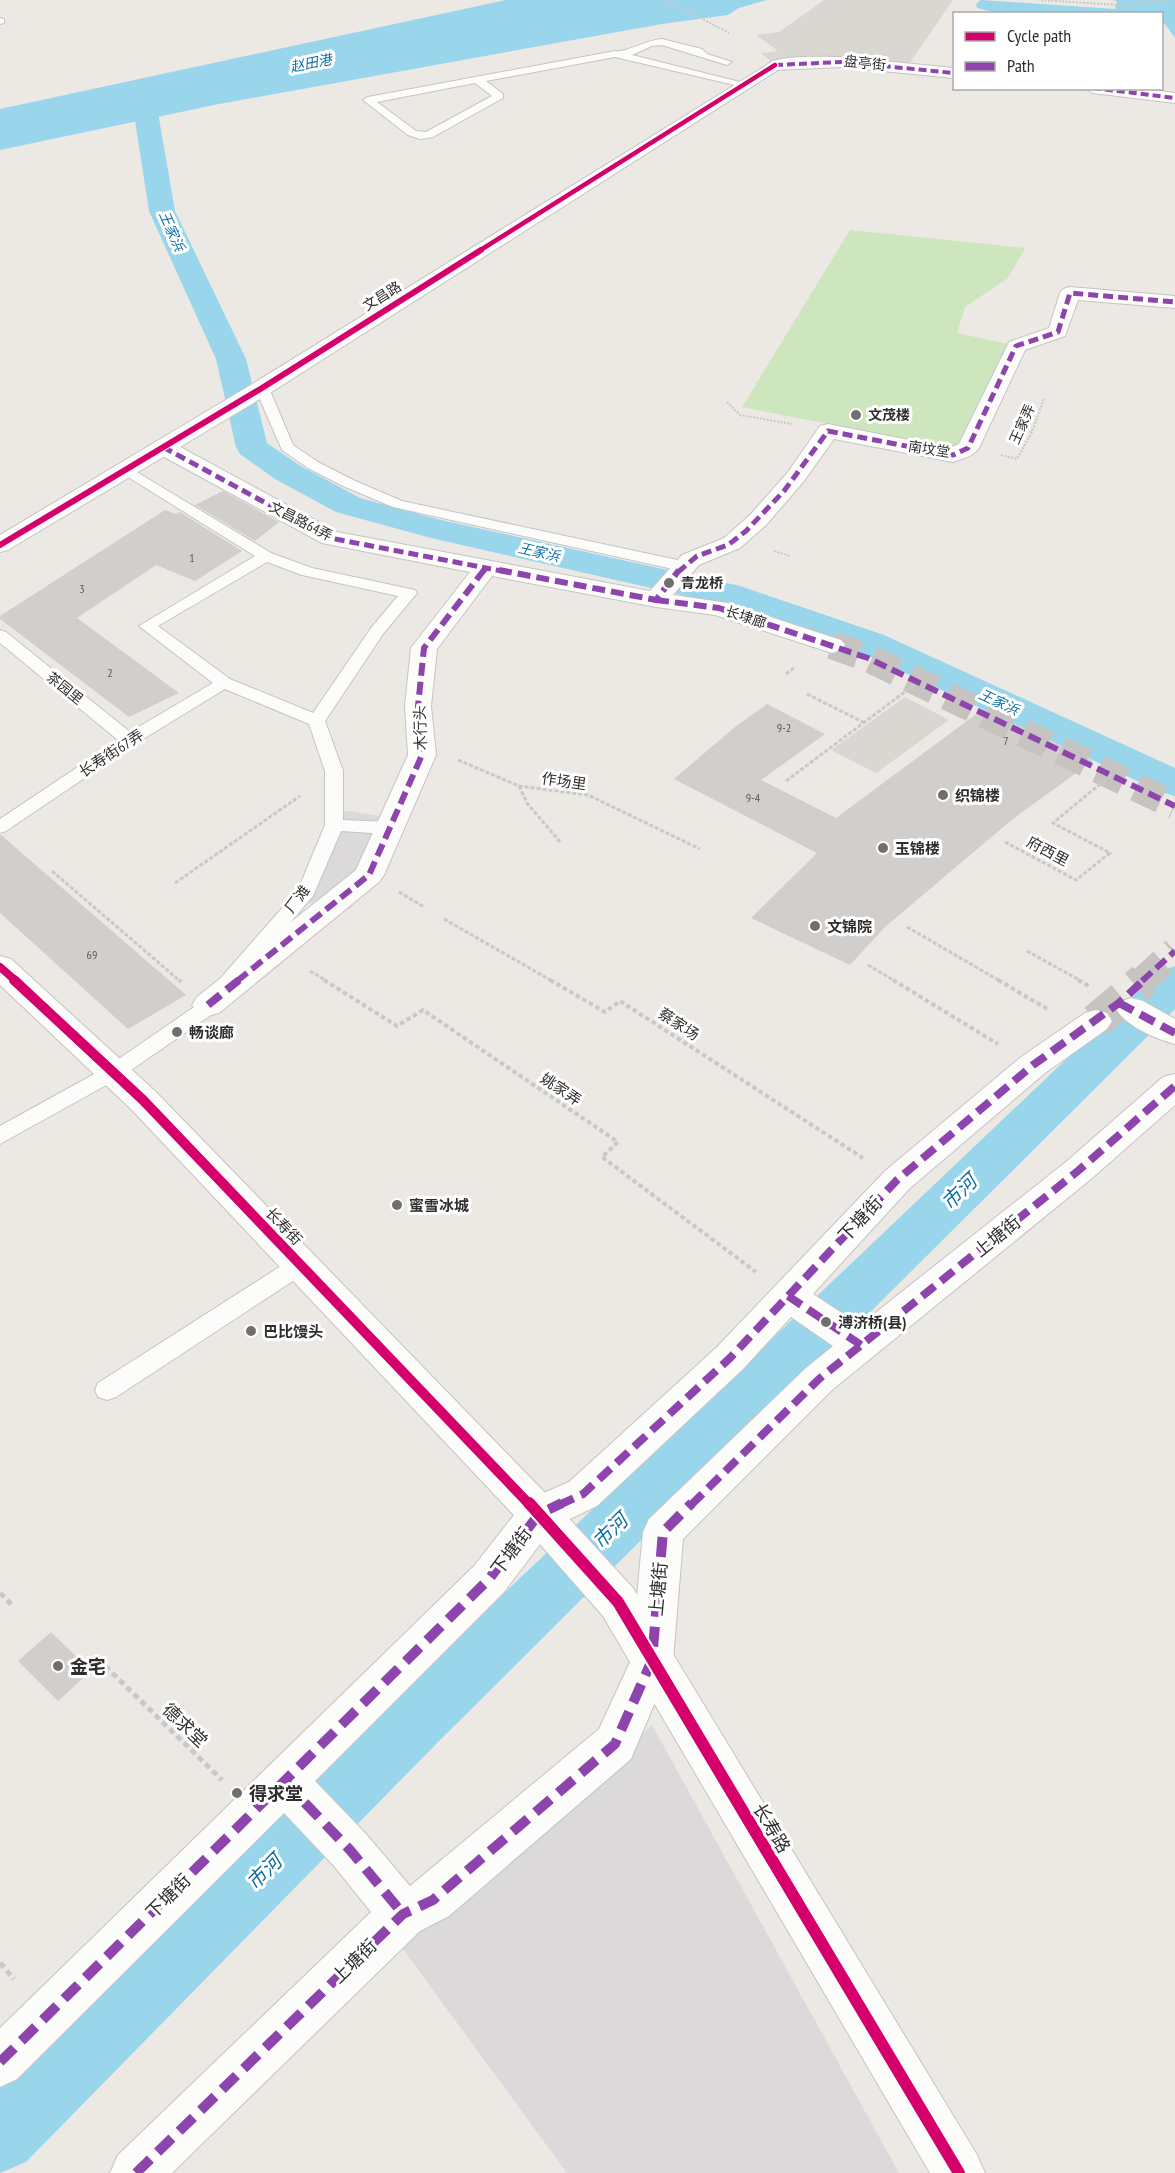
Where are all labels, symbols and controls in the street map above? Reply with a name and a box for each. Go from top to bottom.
legend [953,12,1163,90]
text: Cycle path [1007,24,1071,47]
water label: 赵田港 [289,50,335,76]
street label: 盘亭街 [843,52,887,74]
text: Path [1007,54,1035,77]
water label: 王家浜 [155,208,189,255]
street label: 文昌路 [359,277,405,315]
street label: 王家弄 [1005,401,1039,447]
place label: 文茂楼 [868,406,910,424]
marker: 文茂楼 [849,408,863,422]
street label: 南坟堂 [907,437,951,461]
street label: 文昌路64弄 [266,497,336,545]
water label: 王家浜 [517,539,562,566]
house number: 1 [189,550,195,565]
place label: 青龙桥 [681,574,723,592]
marker: 青龙桥 [662,576,676,590]
house number: 3 [79,581,85,596]
street label: 长埭廊 [723,602,769,632]
house number: 2 [107,665,113,680]
street label: 茶园里 [43,668,87,708]
water label: 王家浜 [976,685,1023,719]
street label: 木行头 [410,705,430,751]
house number: 9-2 [777,720,791,735]
street label: 长寿街67弄 [75,725,147,781]
house number: 7 [1003,733,1009,748]
street label: 作场里 [540,768,588,794]
place label: 织锦楼 [955,786,1000,805]
marker: 织锦楼 [936,788,950,802]
house number: 9-4 [746,790,761,805]
street label: 府西里 [1024,832,1072,870]
place label: 玉锦楼 [895,839,940,858]
marker: 玉锦楼 [876,841,890,855]
street label: 厂滩 [280,881,314,917]
place label: 文锦院 [827,917,872,936]
marker: 文锦院 [808,919,822,933]
house number: 69 [87,947,97,962]
street label: 蔡家场 [655,1004,703,1044]
place label: 畅谈廊 [189,1023,234,1042]
marker: 畅谈廊 [170,1025,184,1039]
street label: 姚家弄 [537,1069,585,1109]
water label: 市河 [936,1166,985,1215]
street label: 下塘街 [833,1191,887,1247]
place label: 蜜雪冰城 [409,1196,469,1215]
marker: 蜜雪冰城 [390,1198,404,1212]
street label: 长寿街 [262,1203,306,1249]
street label: 上塘街 [969,1210,1025,1262]
place label: 溥济桥(县) [838,1313,906,1332]
marker: 溥济桥(县) [819,1315,833,1329]
place label: 巴比馒头 [263,1322,323,1341]
marker: 巴比馒头 [244,1324,258,1338]
water label: 市河 [587,1505,636,1554]
street label: 下塘街 [486,1523,536,1579]
street label: 上塘街 [644,1561,672,1617]
place label: 金宅 [70,1655,106,1678]
marker: 金宅 [51,1659,65,1673]
street label: 德求堂 [158,1698,212,1752]
place label: 得求堂 [249,1782,303,1805]
marker: 得求堂 [230,1786,244,1800]
street label: 长寿路 [748,1799,796,1857]
water label: 市河 [241,1846,290,1895]
street label: 下塘街 [141,1869,195,1923]
street label: 上塘街 [327,1934,381,1988]

